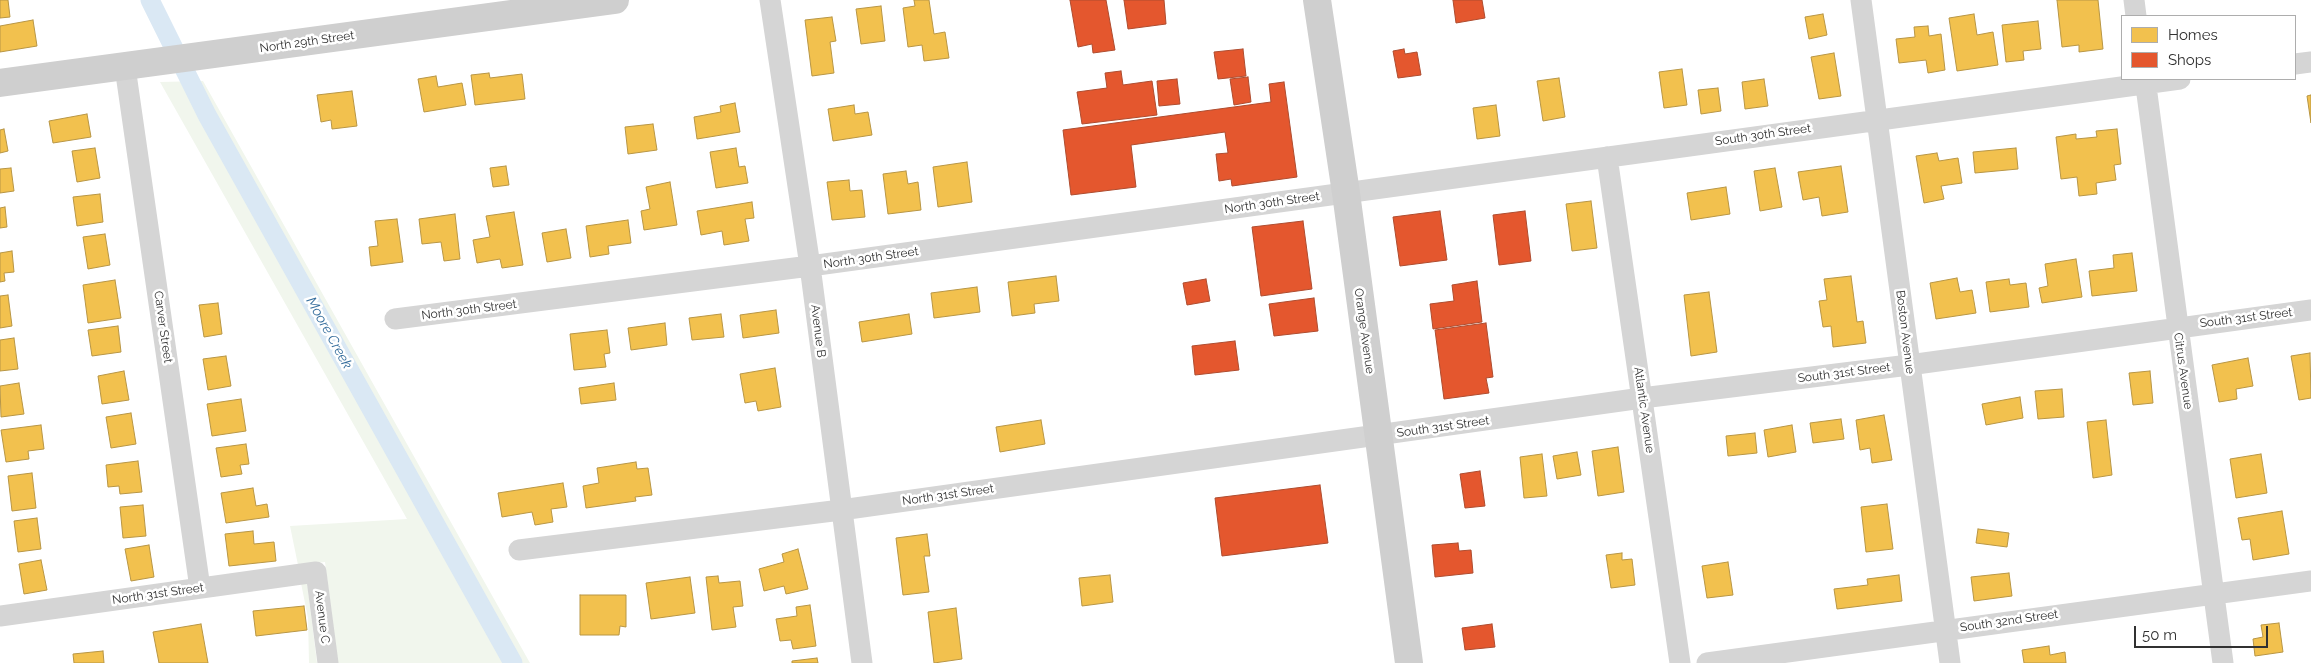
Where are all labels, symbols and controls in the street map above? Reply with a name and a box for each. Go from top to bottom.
legend [2121,15,2296,80]
text: Homes [2168,26,2218,44]
street label: North 29th Street [259,28,355,56]
text: Shops [2168,51,2211,69]
street label: South 30th Street [1714,121,1812,149]
street label: North 30th Street [1224,189,1320,217]
street label: North 30th Street [823,244,919,272]
street label: Orange Avenue [1351,287,1377,375]
street label: Boston Avenue [1893,289,1917,375]
street label: Carver Street [151,290,175,364]
water label: Moore Creek [302,294,356,372]
street label: North 30th Street [421,297,517,323]
street label: Avenue B [808,304,828,358]
street label: South 31st Street [2199,305,2293,331]
street label: Citrus Avenue [2170,332,2196,410]
street label: South 31st Street [1797,360,1891,386]
street label: Atlantic Avenue [1631,366,1657,454]
street label: South 31st Street [1396,413,1490,441]
street label: North 31st Street [901,481,995,509]
street label: North 31st Street [111,580,205,608]
street label: Avenue C [312,590,332,644]
street label: South 32nd Street [1959,607,2059,635]
scale bar [2136,616,2270,648]
text: 50 m [2142,626,2177,644]

